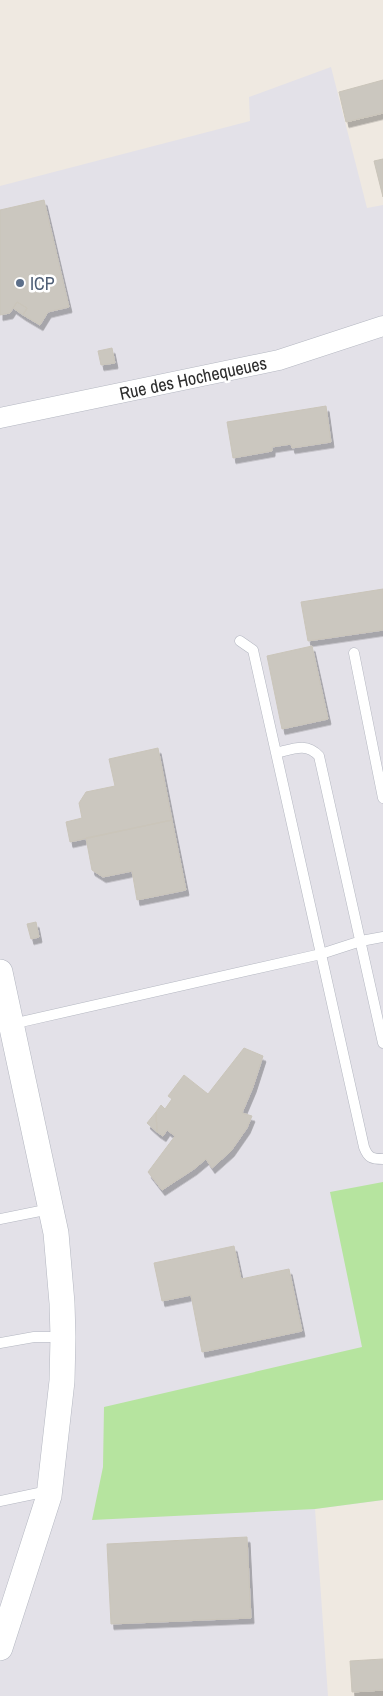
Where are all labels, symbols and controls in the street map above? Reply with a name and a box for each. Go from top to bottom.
place label: ICP [30,271,55,296]
marker: ICP [14,277,26,289]
street label: Rue des Hochequeues [117,350,269,406]

